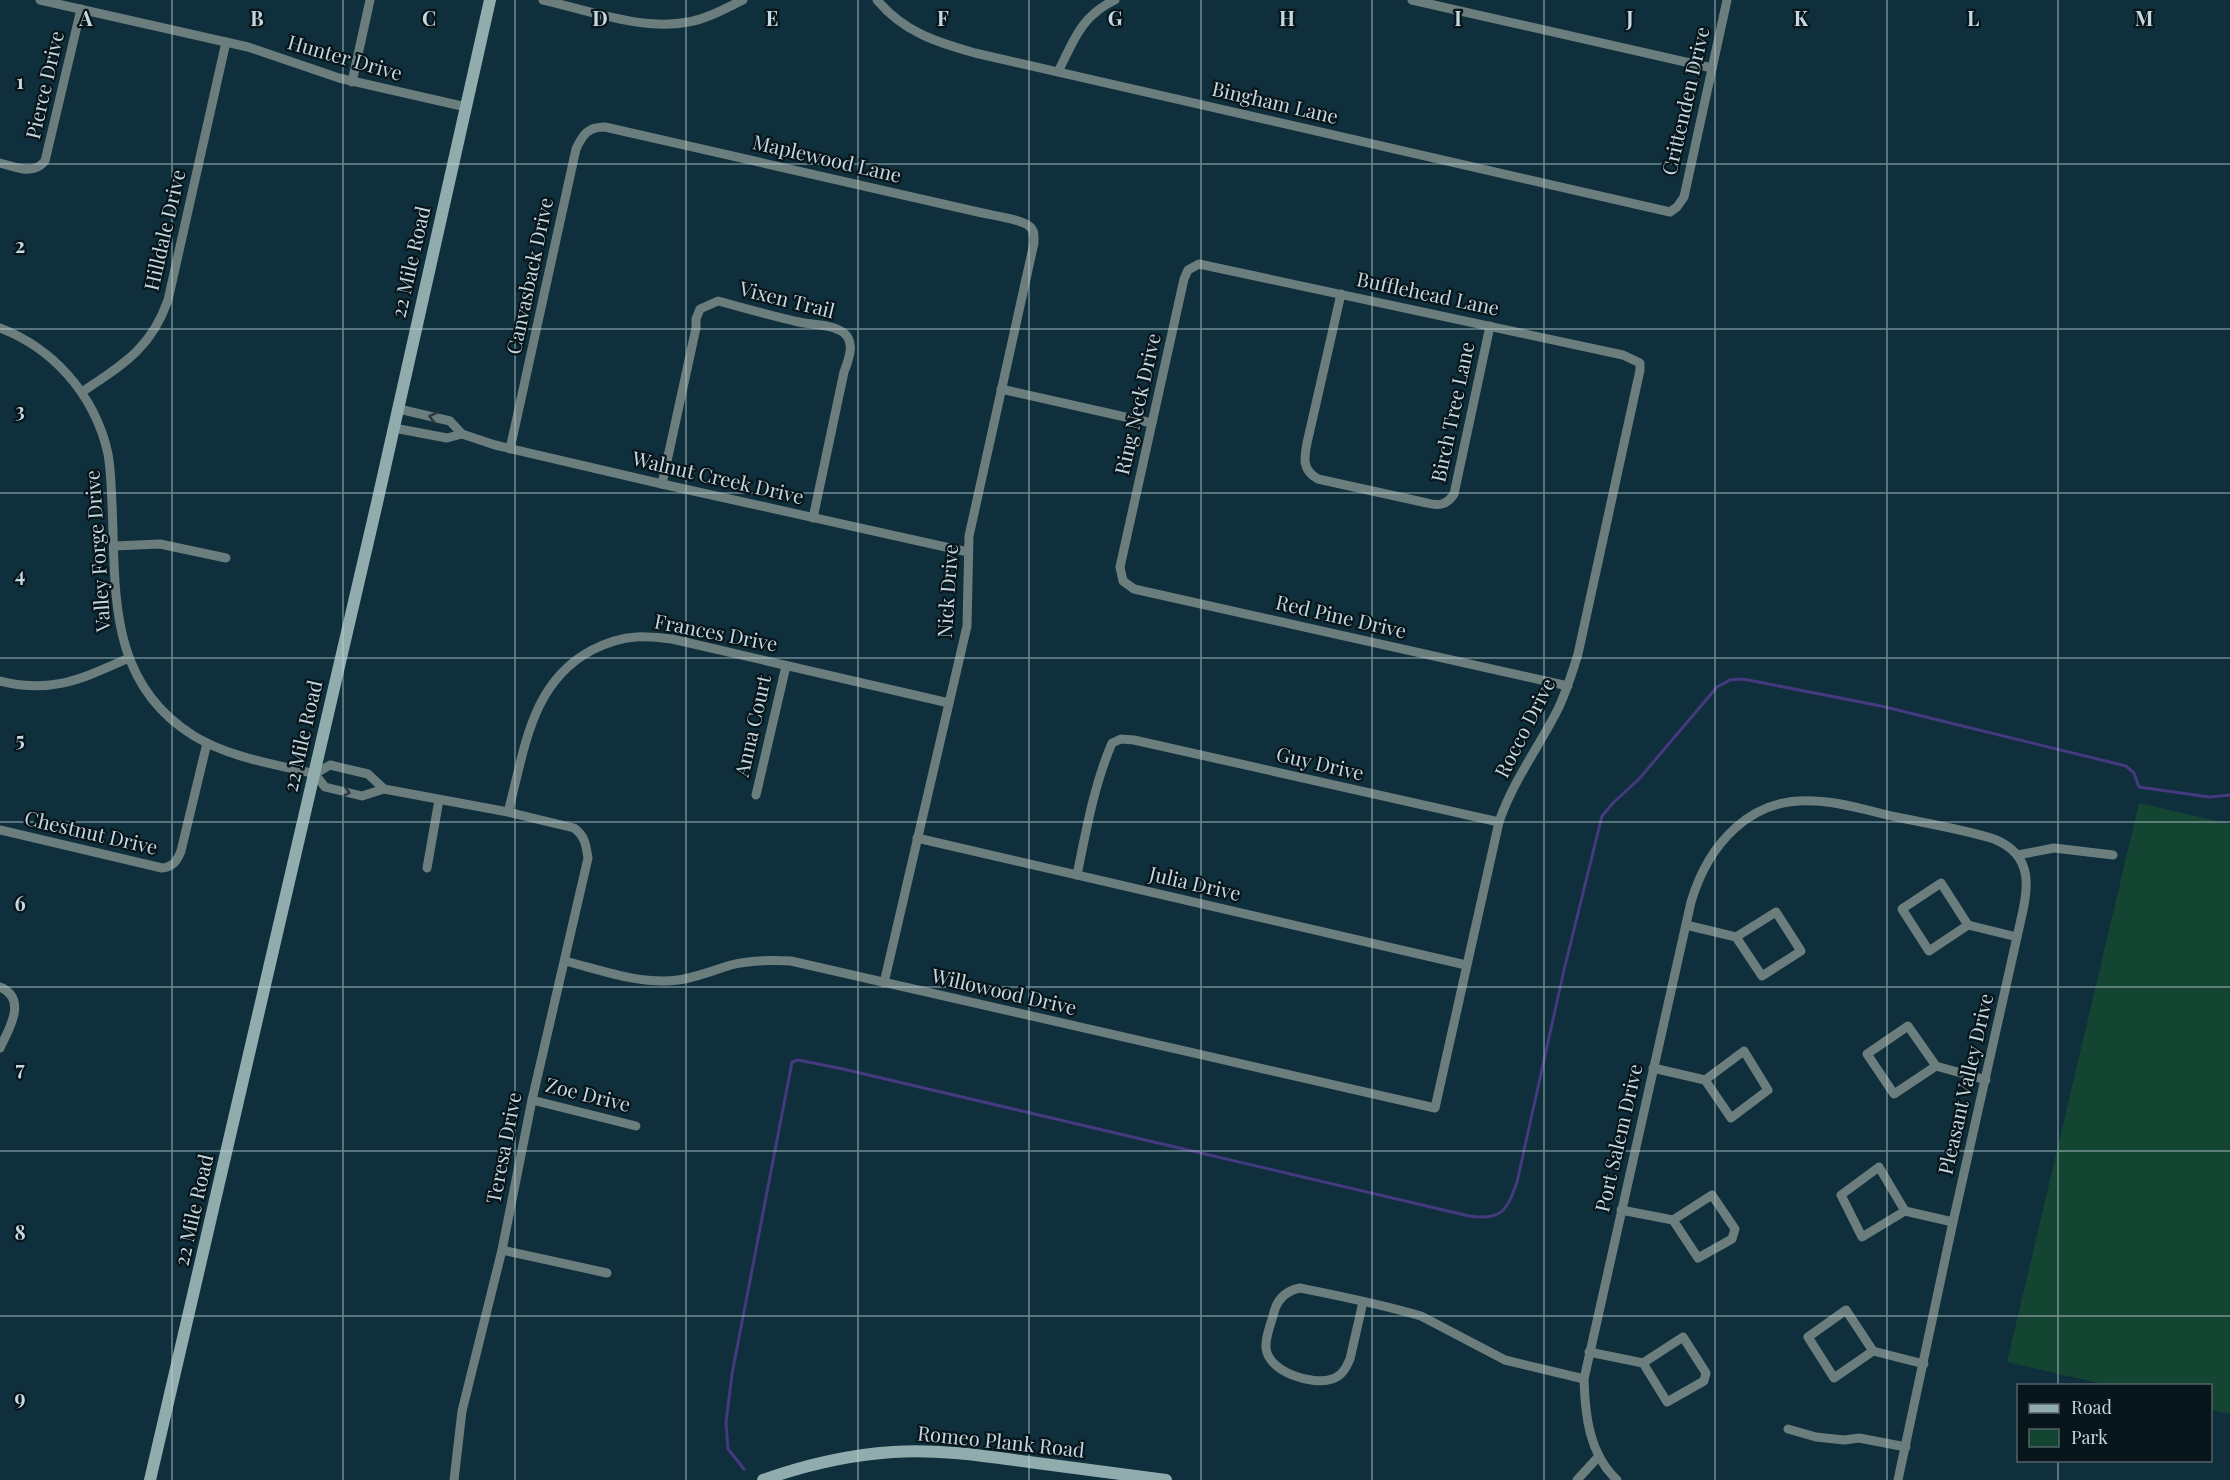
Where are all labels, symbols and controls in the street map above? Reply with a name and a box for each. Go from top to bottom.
text: A [78,4,93,31]
text: B [250,4,264,31]
text: C [422,4,436,31]
text: D [592,4,608,31]
text: E [766,4,778,31]
text: F [937,4,949,31]
text: G [1108,4,1123,31]
text: H [1279,4,1295,31]
text: I [1454,4,1462,31]
text: J [1625,4,1634,31]
text: K [1794,4,1809,31]
text: L [1967,4,1979,31]
text: M [2135,4,2153,31]
street label: Crittenden Drive [1654,24,1715,178]
street label: Hunter Drive [285,27,406,86]
street label: Pierce Drive [18,28,69,141]
text: 1 [16,67,24,94]
street label: Bingham Lane [1210,74,1341,129]
street label: Maplewood Lane [750,127,904,188]
street label: Hilldale Drive [137,167,191,293]
street label: Canvasback Drive [499,195,558,357]
street label: 22 Mile Road [384,203,436,320]
text: 2 [15,231,25,258]
street label: Bufflehead Lane [1355,264,1502,321]
street label: Vixen Trail [736,273,838,323]
street label: Ring Neck Drive [1107,330,1166,477]
street label: Birch Tree Lane [1424,339,1480,484]
text: 3 [15,396,25,423]
one-way arrow [428,411,438,424]
street label: Walnut Creek Drive [629,443,807,509]
street label: Valley Forge Drive [77,469,116,634]
street label: Nick Drive [930,543,963,639]
text: 4 [15,560,25,587]
street label: Red Pine Drive [1273,587,1409,644]
street label: Frances Drive [652,606,780,657]
street label: Anna Court [727,671,777,780]
street label: Rocco Drive [1487,673,1560,782]
street label: 22 Mile Road [276,677,328,794]
text: 5 [15,725,25,752]
street label: Guy Drive [1274,739,1367,786]
one-way arrow [341,785,351,798]
street label: Chestnut Drive [22,803,161,860]
street label: Julia Drive [1146,859,1244,906]
text: 6 [14,889,26,916]
street label: Willowood Drive [928,960,1080,1020]
street label: Pleasant Valley Drive [1931,991,1998,1177]
text: 7 [15,1054,25,1081]
street label: Port Salem Drive [1587,1061,1648,1214]
street label: Zoe Drive [543,1070,634,1117]
street label: Teresa Drive [479,1090,527,1206]
street label: 22 Mile Road [167,1151,219,1268]
text: 8 [14,1218,26,1245]
text: 9 [14,1383,26,1410]
legend [2017,1384,2212,1462]
text: Road [2071,1395,2112,1419]
street label: Romeo Plank Road [916,1418,1087,1463]
text: Park [2071,1425,2108,1449]

